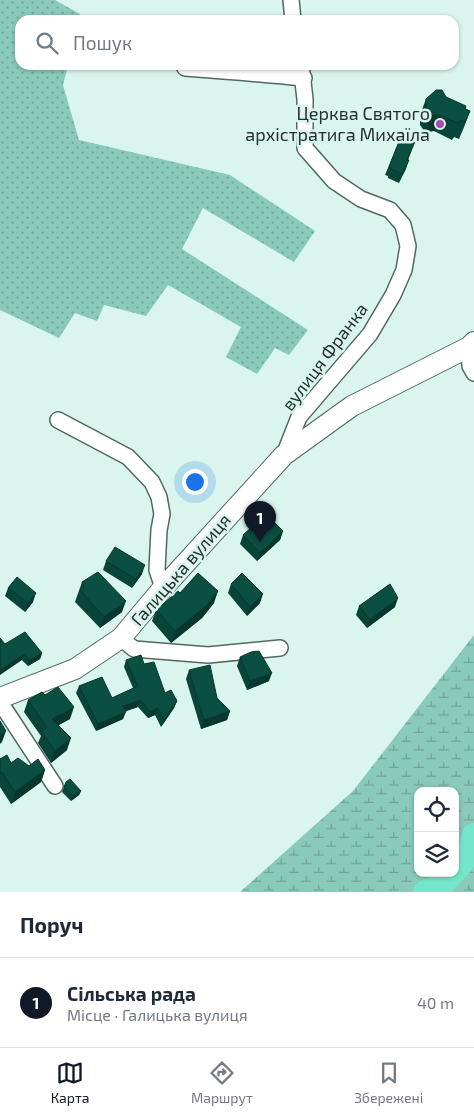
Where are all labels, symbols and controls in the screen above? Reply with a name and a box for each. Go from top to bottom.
search box [15,15,459,70]
icon: search [33,29,61,57]
text: Пошук [73,31,132,54]
place label: Церква Святого архістратига Михаїла [245,102,430,145]
marker: Церква Святого архістратига Михаїла [434,118,446,130]
street label: вулиця Франка [277,298,372,415]
your location [182,469,208,495]
pin: 1 [244,501,276,542]
street label: Галицька вулиця [126,509,235,630]
map controls [414,787,459,877]
button: locate [414,787,459,832]
button: layers [414,832,459,877]
text: Поруч [20,912,83,937]
text: Сільська рада [67,982,196,1005]
text: 1 [33,993,39,1012]
text: 40 m [417,993,454,1012]
text: Місце · Галицька вулиця [67,1005,248,1024]
tab: Карта [51,1059,90,1106]
tab: Маршрут [191,1059,253,1106]
tab: Збережені [354,1059,423,1106]

